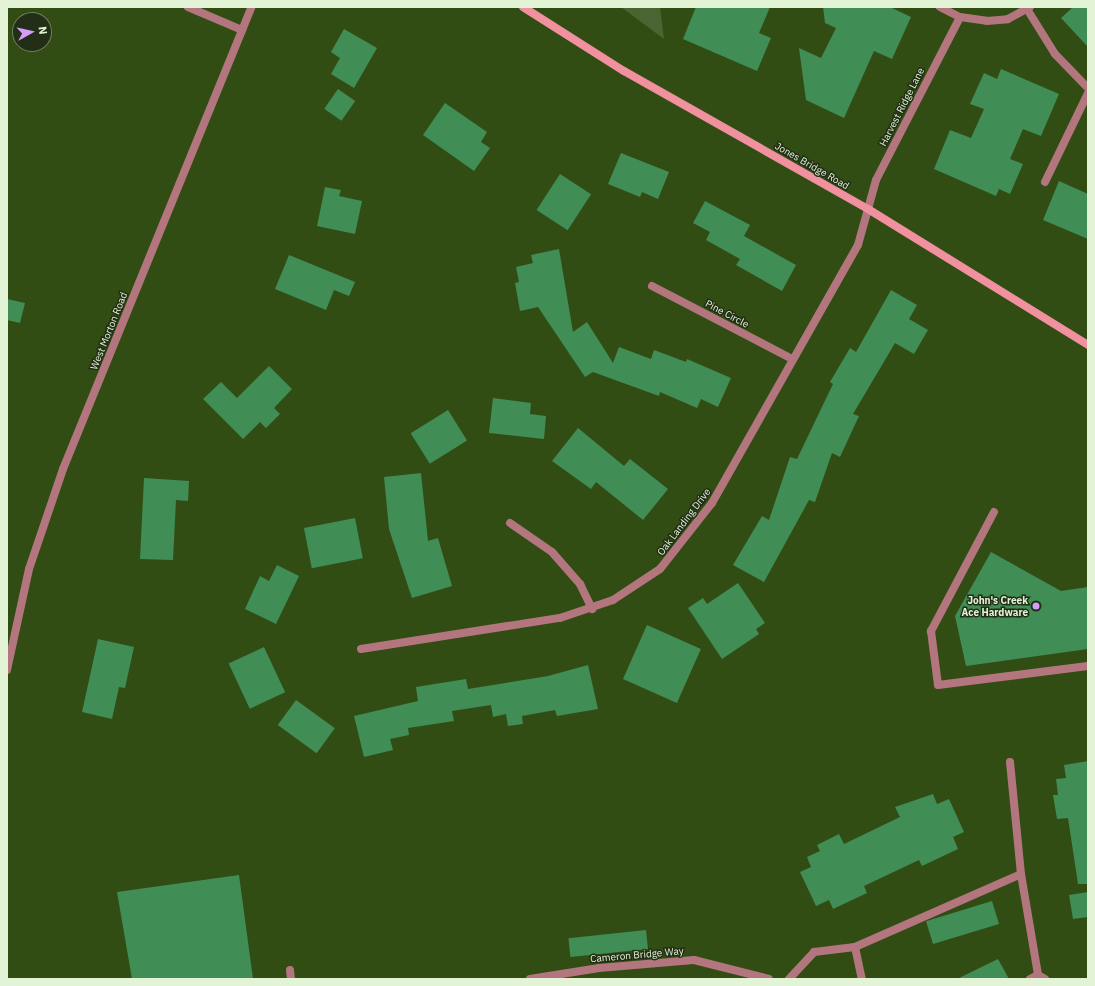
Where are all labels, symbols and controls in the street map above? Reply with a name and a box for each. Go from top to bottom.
north arrow [12,12,52,52]
text: N [35,26,50,35]
street label: Harvest Ridge Lane [877,66,927,148]
street label: Jones Bridge Road [773,140,851,192]
street label: West Morton Road [88,291,130,371]
street label: Pine Circle [703,298,751,330]
street label: Oak Landing Drive [655,486,713,558]
place label: John's Creek Ace Hardware [961,594,1028,618]
marker: John's Creek Ace Hardware [1031,601,1041,611]
street label: Cameron Bridge Way [590,945,684,965]

